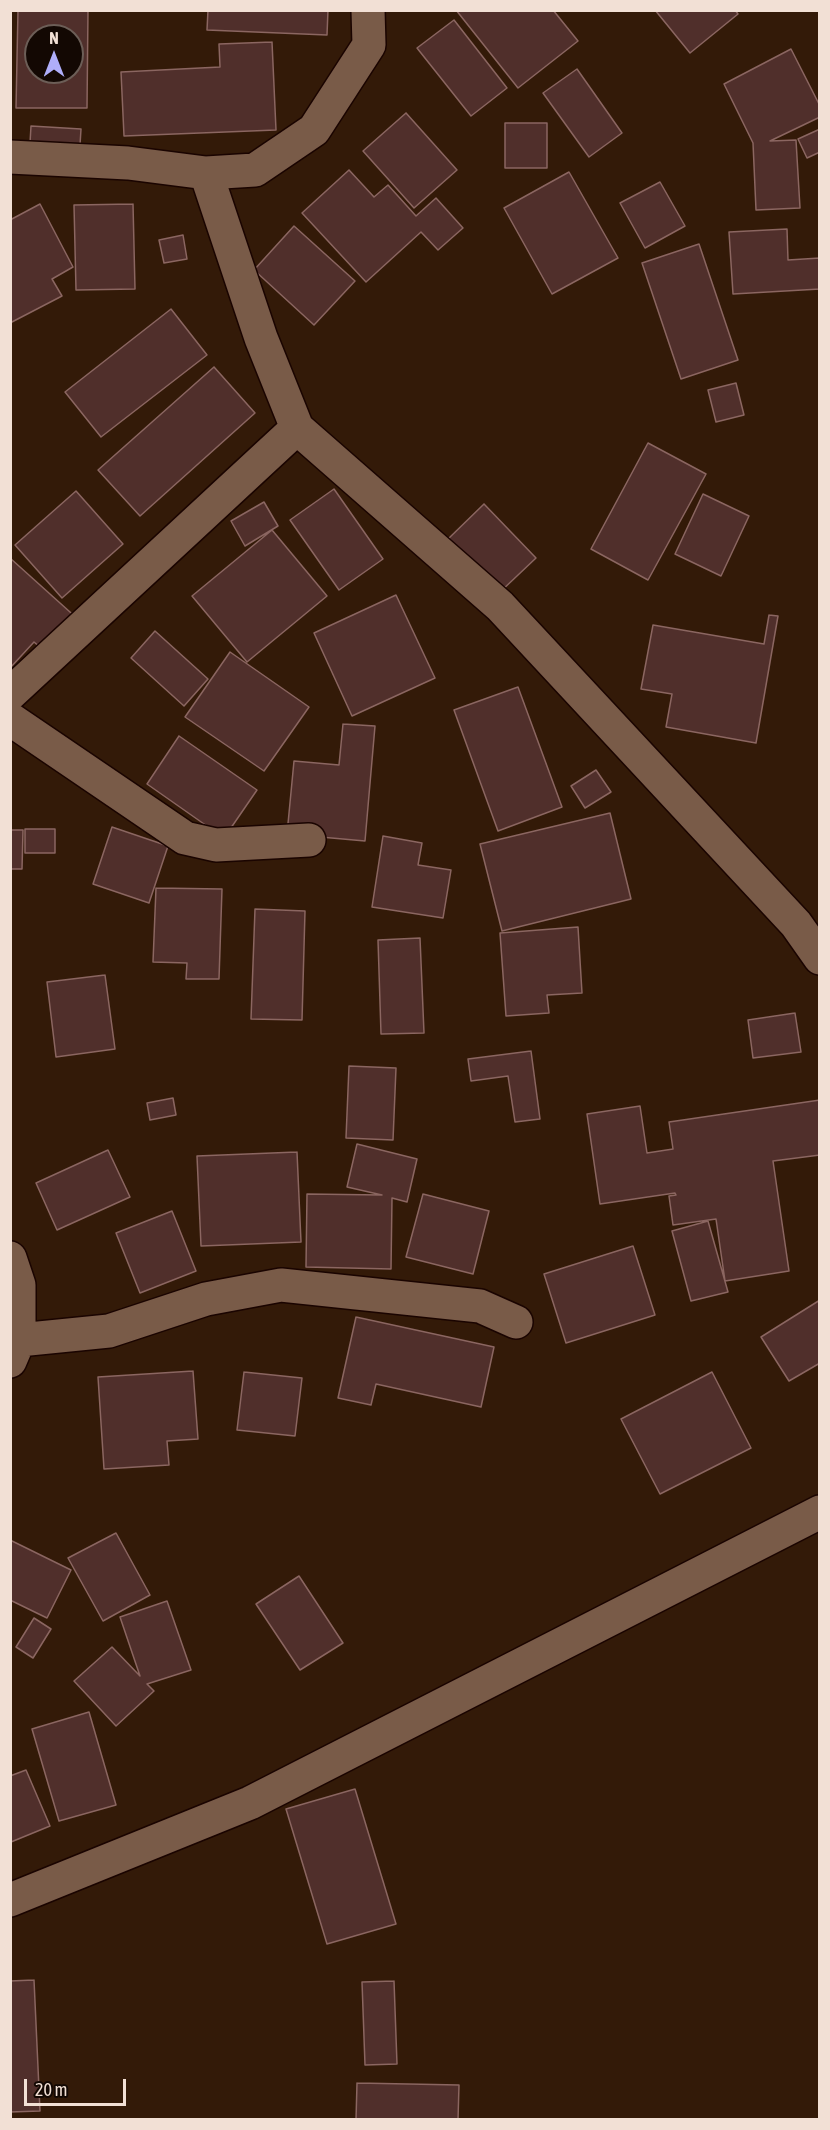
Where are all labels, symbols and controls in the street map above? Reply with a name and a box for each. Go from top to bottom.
north arrow [24,24,84,84]
text: N [49,29,59,47]
scale bar [27,2067,129,2105]
text: 20 m [35,2079,67,2100]

